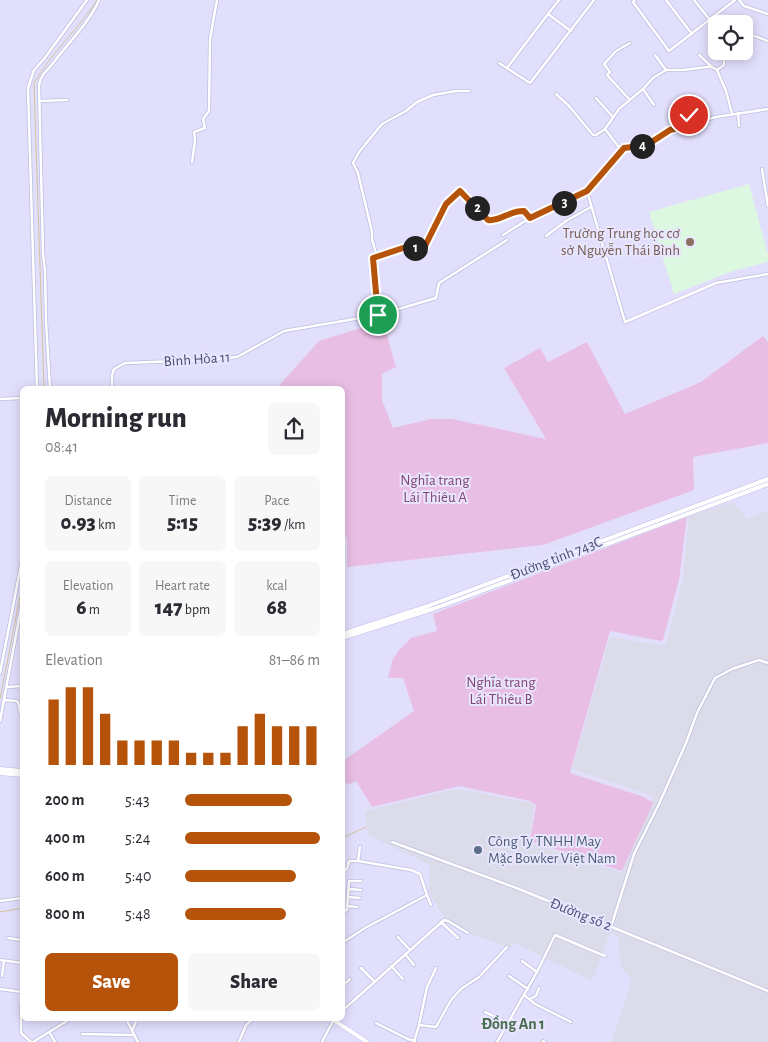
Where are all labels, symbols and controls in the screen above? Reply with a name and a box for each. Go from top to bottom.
map controls [708,15,753,60]
button: locate [708,15,753,60]
pin [668,94,710,136]
icon: check [675,101,703,129]
pin: 4 [630,134,654,158]
text: 4 [639,139,646,153]
pin: 3 [552,190,576,216]
pin: 2 [464,196,490,220]
text: 3 [561,196,568,210]
text: 2 [474,201,481,215]
place label: Trường Trung học cơ sở Nguyễn Thái Bình [561,226,680,258]
pin: 1 [402,236,428,260]
marker: Trường Trung học cơ sở Nguyễn Thái Bình [684,236,696,248]
text: 1 [413,241,418,255]
pin [357,294,399,336]
icon: arrive [364,301,392,329]
street label: Bình Hòa 11 [163,350,231,369]
button: share [268,403,320,455]
text: Morning run [45,405,187,433]
text: 08:41 [45,439,78,455]
park label: Nghĩa trang Lái Thiêu A [400,473,470,505]
text: Distance [64,494,112,508]
text: Time [169,494,196,508]
text: Pace [264,494,289,508]
text: 0.93 [61,512,96,533]
text: 5:15 [167,512,198,533]
text: 5:39 [248,512,282,533]
text: km [96,518,116,532]
text: /km [282,518,306,532]
street label: Đường tỉnh 743C [508,534,604,583]
text: Elevation [63,579,113,593]
text: Heart rate [155,579,210,593]
text: kcal [266,579,288,593]
text: 6 [76,597,87,618]
text: 147 [155,597,183,618]
text: 68 [266,597,287,618]
text: m [87,603,100,617]
text: bpm [183,603,210,617]
text: Elevation [45,652,103,668]
text: 81–86 m [269,652,320,668]
park label: Nghĩa trang Lái Thiêu B [466,675,536,707]
text: 200 m [45,792,85,808]
text: 5:43 [125,792,150,808]
text: 400 m [45,830,85,846]
text: 5:24 [125,830,150,846]
place label: Công Ty TNHH May Mặc Bowker Việt Nam [488,834,616,866]
marker: Công Ty TNHH May Mặc Bowker Việt Nam [472,844,484,856]
text: 600 m [45,868,85,884]
text: 5:40 [125,868,152,884]
street label: Đường số 2 [548,895,614,934]
text: 800 m [45,906,85,922]
text: 5:48 [125,906,151,922]
button: Save [45,953,178,1011]
button: Share [188,953,320,1011]
district label: Đồng An 1 [481,1015,545,1032]

